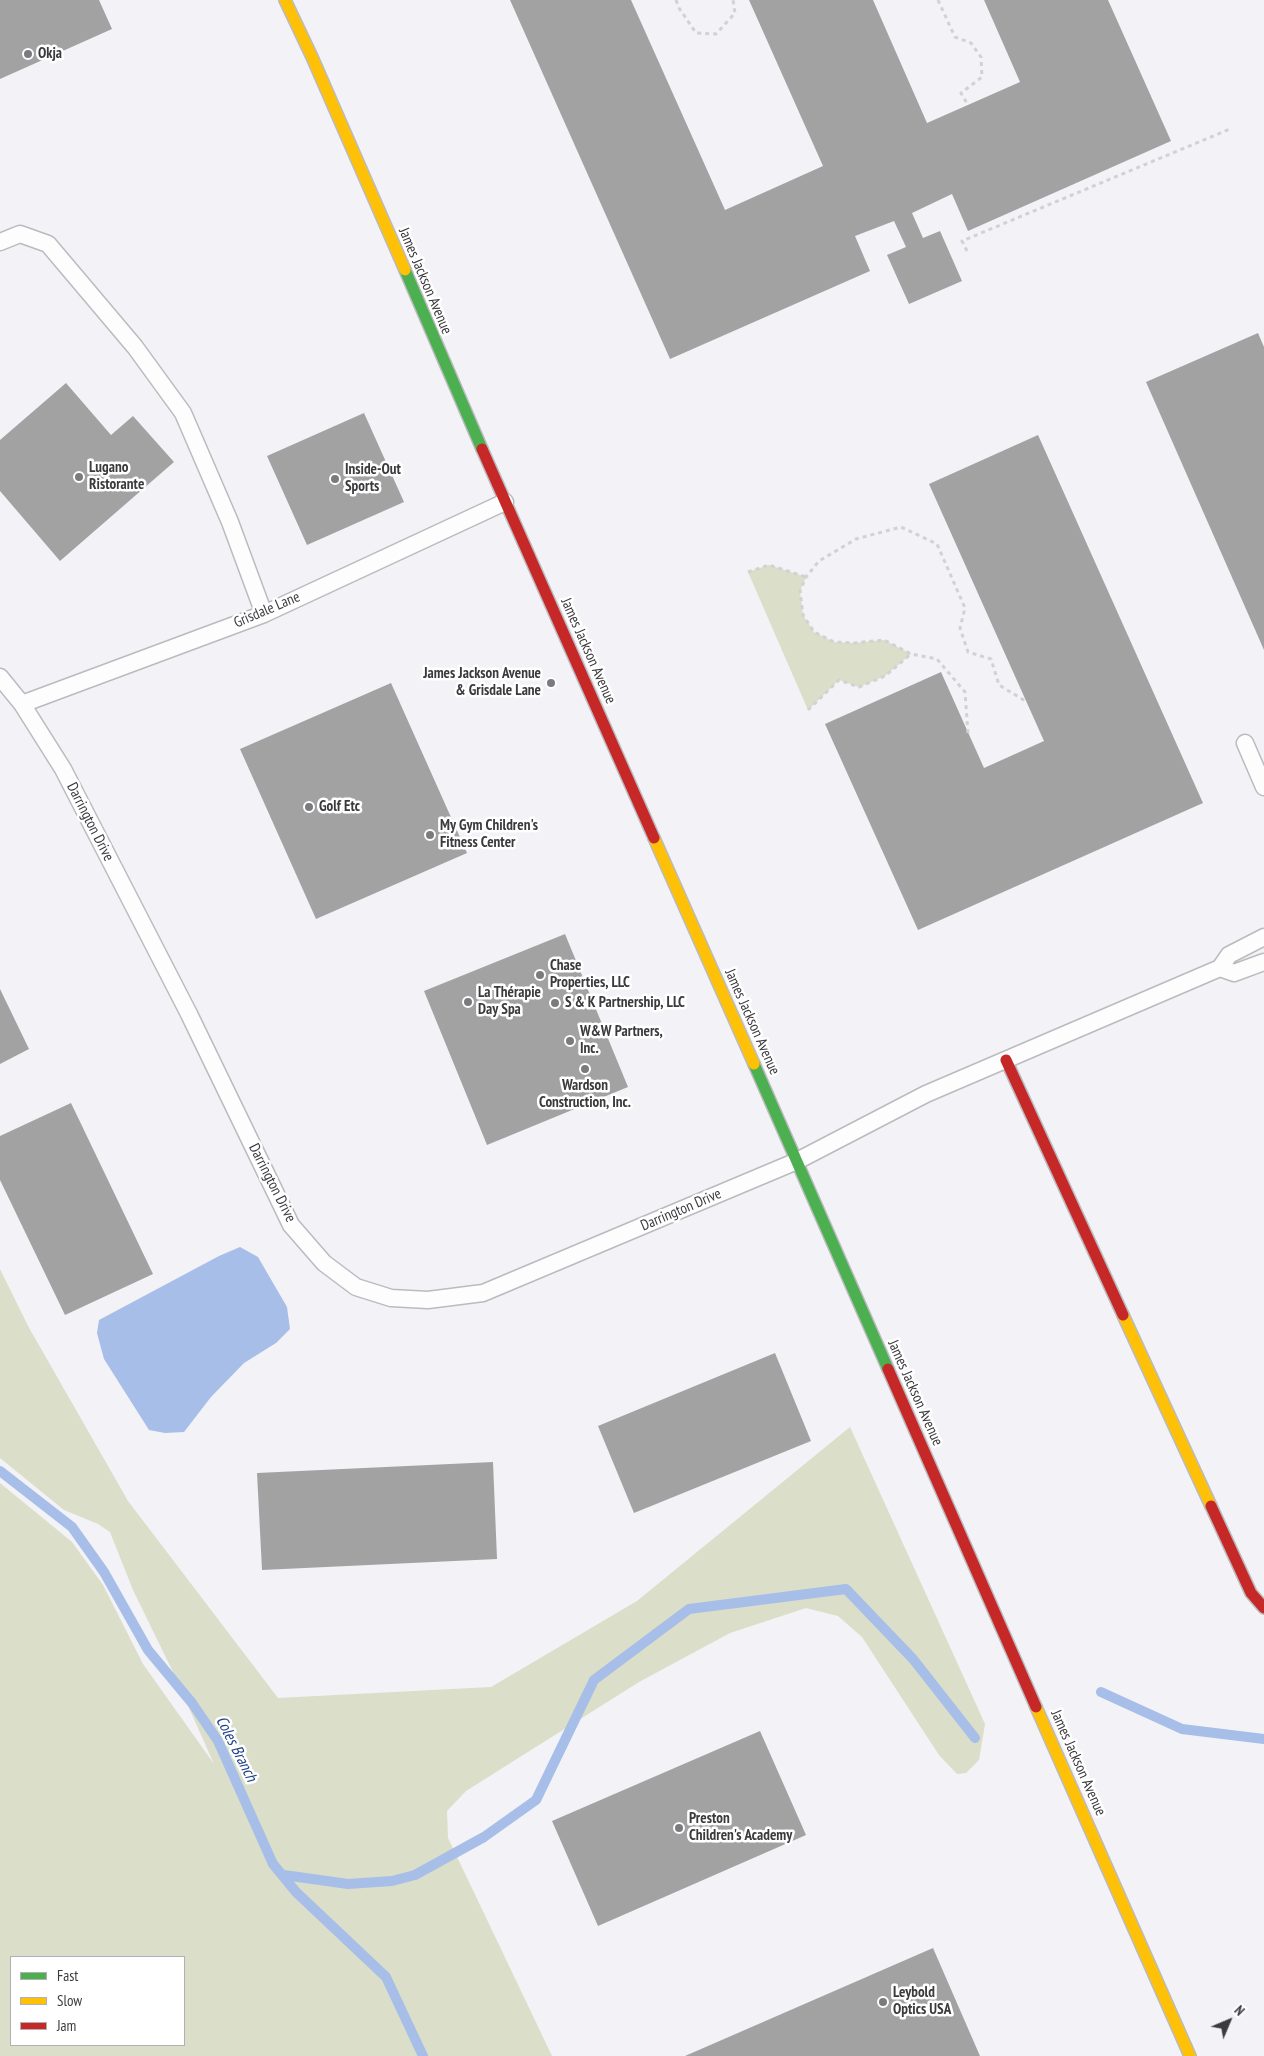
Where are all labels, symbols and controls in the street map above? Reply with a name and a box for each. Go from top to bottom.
place label: Okja [38,45,62,63]
marker: Okja [22,48,34,60]
street label: James Jackson Avenue [394,225,456,337]
place label: Lugano Ristorante [89,459,144,494]
place label: Inside-Out Sports [345,461,401,496]
marker: Lugano Ristorante [73,471,85,483]
marker: Inside-Out Sports [329,473,341,485]
street label: Grisdale Lane [231,588,303,632]
street label: James Jackson Avenue [557,595,619,707]
place label: James Jackson Avenue & Grisdale Lane [423,665,541,700]
marker: James Jackson Avenue & Grisdale Lane [545,677,557,689]
street label: Darrington Drive [62,780,118,864]
place label: Golf Etc [319,798,360,816]
marker: Golf Etc [303,801,315,813]
place label: My Gym Children's Fitness Center [440,817,538,852]
marker: My Gym Children's Fitness Center [424,829,436,841]
place label: Chase Properties, LLC [550,957,630,992]
street label: James Jackson Avenue [721,966,783,1078]
marker: Chase Properties, LLC [534,969,546,981]
place label: La Thérapie Day Spa [478,984,541,1019]
place label: S & K Partnership, LLC [565,994,685,1012]
marker: La Thérapie Day Spa [462,996,474,1008]
marker: S & K Partnership, LLC [549,997,561,1009]
place label: W&W Partners, Inc. [580,1023,663,1058]
marker: W&W Partners, Inc. [564,1035,576,1047]
marker: Wardson Construction, Inc. [579,1063,591,1075]
place label: Wardson Construction, Inc. [539,1077,631,1112]
street label: Darrington Drive [244,1141,300,1225]
street label: Darrington Drive [638,1185,724,1235]
street label: James Jackson Avenue [884,1337,946,1449]
street label: James Jackson Avenue [1047,1707,1109,1819]
water label: Coles Branch [211,1713,261,1785]
place label: Preston Children's Academy [689,1810,792,1845]
marker: Preston Children's Academy [673,1822,685,1834]
legend [10,1956,185,2046]
text: Fast [57,1966,78,1985]
place label: Leybold Optics USA [893,1984,951,2019]
text: Slow [57,1991,82,2010]
marker: Leybold Optics USA [877,1996,889,2008]
north arrow [1204,1996,1254,2046]
text: N [1231,2001,1249,2019]
text: Jam [57,2016,76,2035]

